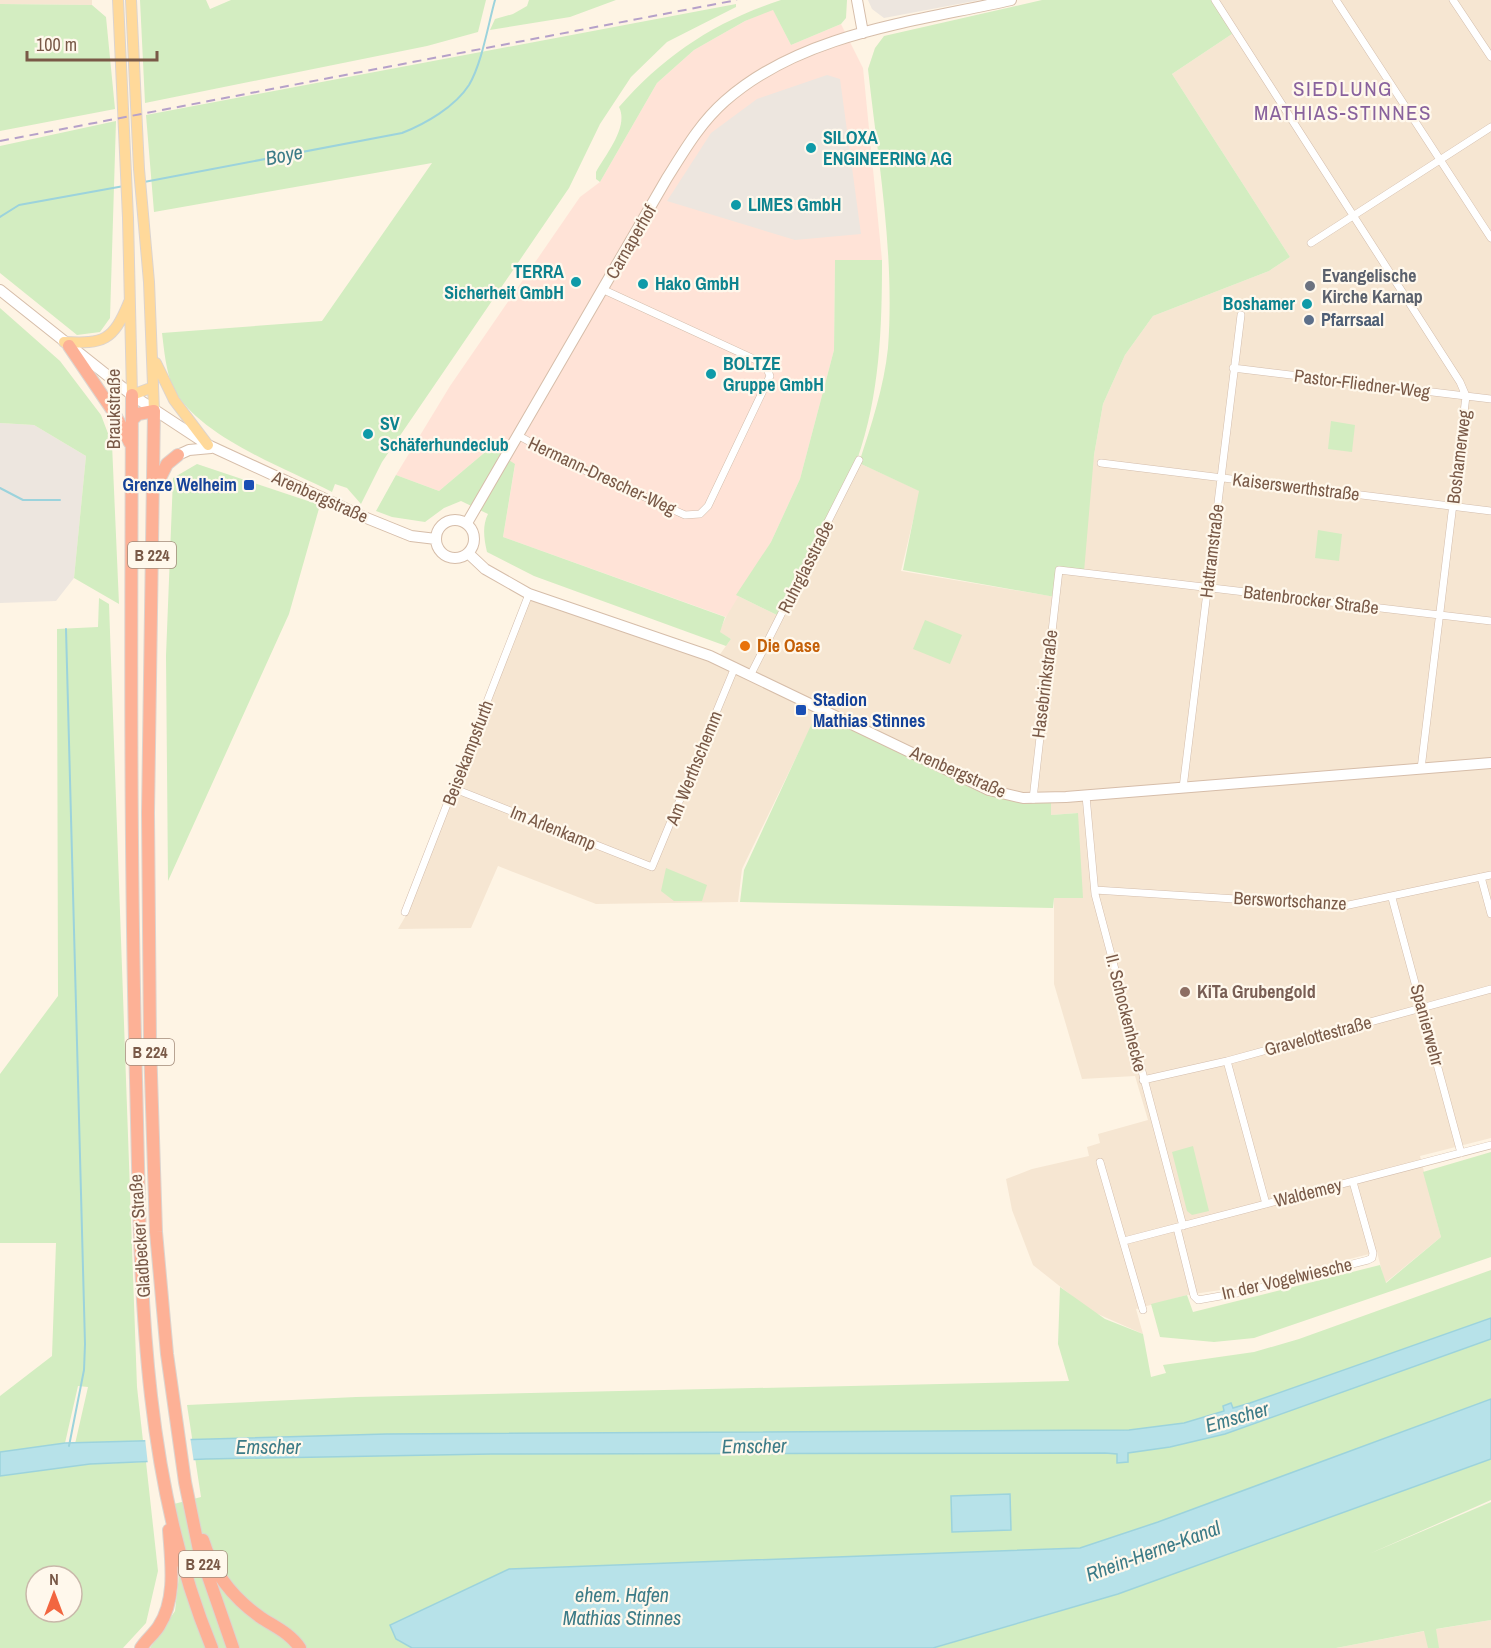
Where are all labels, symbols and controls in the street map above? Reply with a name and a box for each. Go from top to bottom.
scale bar [27,24,158,62]
text: 100 m [36,32,77,57]
district label: SIEDLUNG MATHIAS-STINNES [1254,74,1432,127]
place label: SILOXA ENGINEERING AG [823,125,952,171]
water label: Boye [263,138,305,171]
marker: SILOXA ENGINEERING AG [804,141,818,155]
place label: LIMES GmbH [748,192,842,217]
marker: LIMES GmbH [729,198,743,212]
street label: Carnaperhof [599,199,662,284]
place label: TERRA Sicherheit GmbH [444,259,564,305]
place label: Evangelische Kirche Karnap [1322,263,1423,309]
place label: Hako GmbH [655,271,739,296]
marker: TERRA Sicherheit GmbH [569,275,583,289]
marker: Hako GmbH [636,277,650,291]
marker: Evangelische Kirche Karnap [1303,279,1317,293]
place label: Boshamer [1223,291,1295,316]
marker: Boshamer [1300,297,1314,311]
place label: Pfarrsaal [1321,307,1384,332]
marker: Pfarrsaal [1302,313,1316,327]
place label: BOLTZE Gruppe GmbH [723,351,824,397]
street label: Pastor-Fliedner-Weg [1293,363,1432,404]
marker: BOLTZE Gruppe GmbH [704,367,718,381]
street label: Braukstraße [101,369,126,449]
street label: Boshamerweg [1440,408,1477,505]
place label: SV Schäferhundeclub [380,411,509,457]
marker: SV Schäferhundeclub [361,427,375,441]
street label: Hermann-Drescher-Weg [524,430,681,521]
street label: Arenbergstraße [267,464,372,529]
street label: Kaiserswerthstraße [1231,466,1361,507]
place label: Grenze Welheim [122,472,237,497]
marker: Grenze Welheim [242,478,256,492]
street label: Hattramstraße [1193,503,1230,599]
street label: Ruhrglasstraße [772,516,840,617]
road number: B 224 [128,542,176,568]
street label: Batenbrocker Straße [1242,579,1380,620]
street label: Hasebrinkstraße [1025,628,1064,740]
place label: Die Oase [757,633,820,658]
marker: Die Oase [738,639,752,653]
place label: Stadion Mathias Stinnes [813,687,925,733]
street label: Beisekampsfurth [436,697,499,809]
marker: Stadion Mathias Stinnes [794,703,808,717]
street label: Am Werthschemm [659,707,728,830]
street label: Arenbergstraße [905,739,1010,804]
street label: Im Arlenkamp [507,799,600,856]
street label: Berswortschanze [1233,885,1347,916]
street label: II. Schockenhecke [1100,951,1153,1074]
place label: KiTa Grubengold [1197,979,1316,1004]
street label: Spanierwehr [1405,981,1450,1069]
marker: KiTa Grubengold [1178,985,1192,999]
street label: Gravelottestraße [1262,1009,1374,1062]
road number: B 224 [126,1039,174,1065]
street label: Waldemey [1271,1172,1345,1213]
street label: Gladbecker Straße [123,1173,156,1299]
street label: In der Vogelwiesche [1219,1251,1354,1306]
water label: Emscher [1202,1394,1272,1438]
water label: Emscher [721,1431,787,1460]
water label: Emscher [236,1433,301,1460]
water label: Rhein-Herne-Kanal [1082,1514,1224,1587]
road number: B 224 [179,1551,227,1577]
north arrow [24,1564,84,1624]
text: N [49,1568,59,1590]
water label: ehem. Hafen Mathias Stinnes [563,1581,681,1631]

